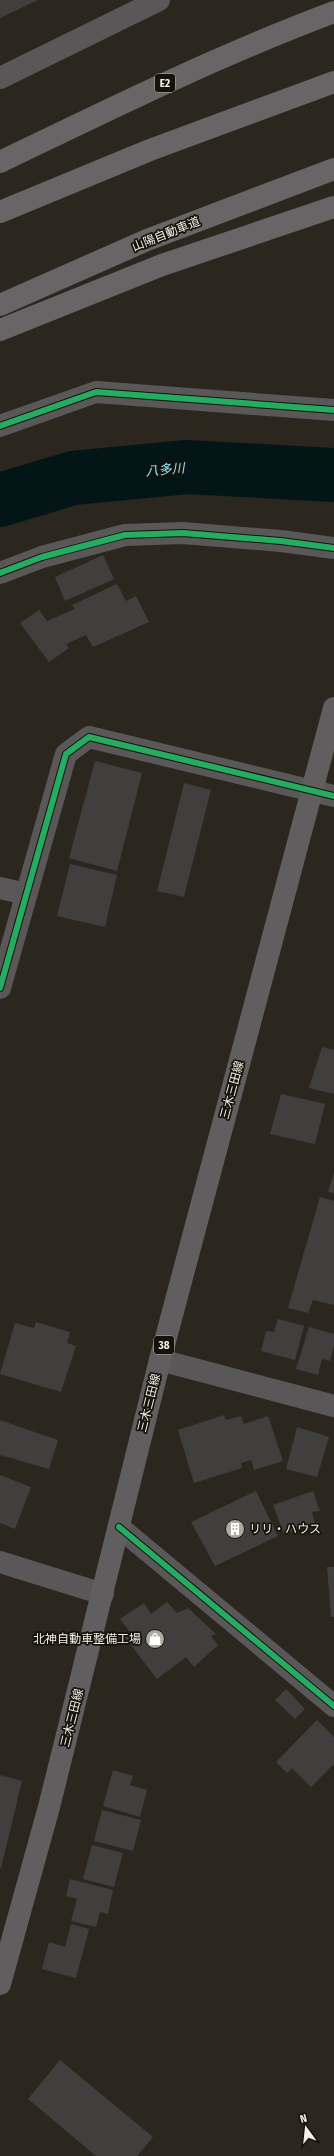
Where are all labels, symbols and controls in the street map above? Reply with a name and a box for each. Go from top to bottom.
road number: E2 [155,74,175,92]
street label: 山陽自動車道 [130,214,202,254]
water label: 八多川 [145,460,187,479]
street label: 三木三田線 [217,1059,247,1121]
road number: 38 [154,1336,174,1354]
street label: 三木三田線 [135,1372,163,1434]
building icon: リリ・ハウス [224,1518,246,1540]
place label: リリ・ハウス [249,1522,321,1536]
shop icon: 北神自動車整備工場 [144,1628,166,1650]
place label: 北神自動車整備工場 [33,1632,141,1646]
street label: 三木三田線 [58,1687,86,1749]
north arrow [286,2108,326,2148]
text: N [299,2112,308,2126]

